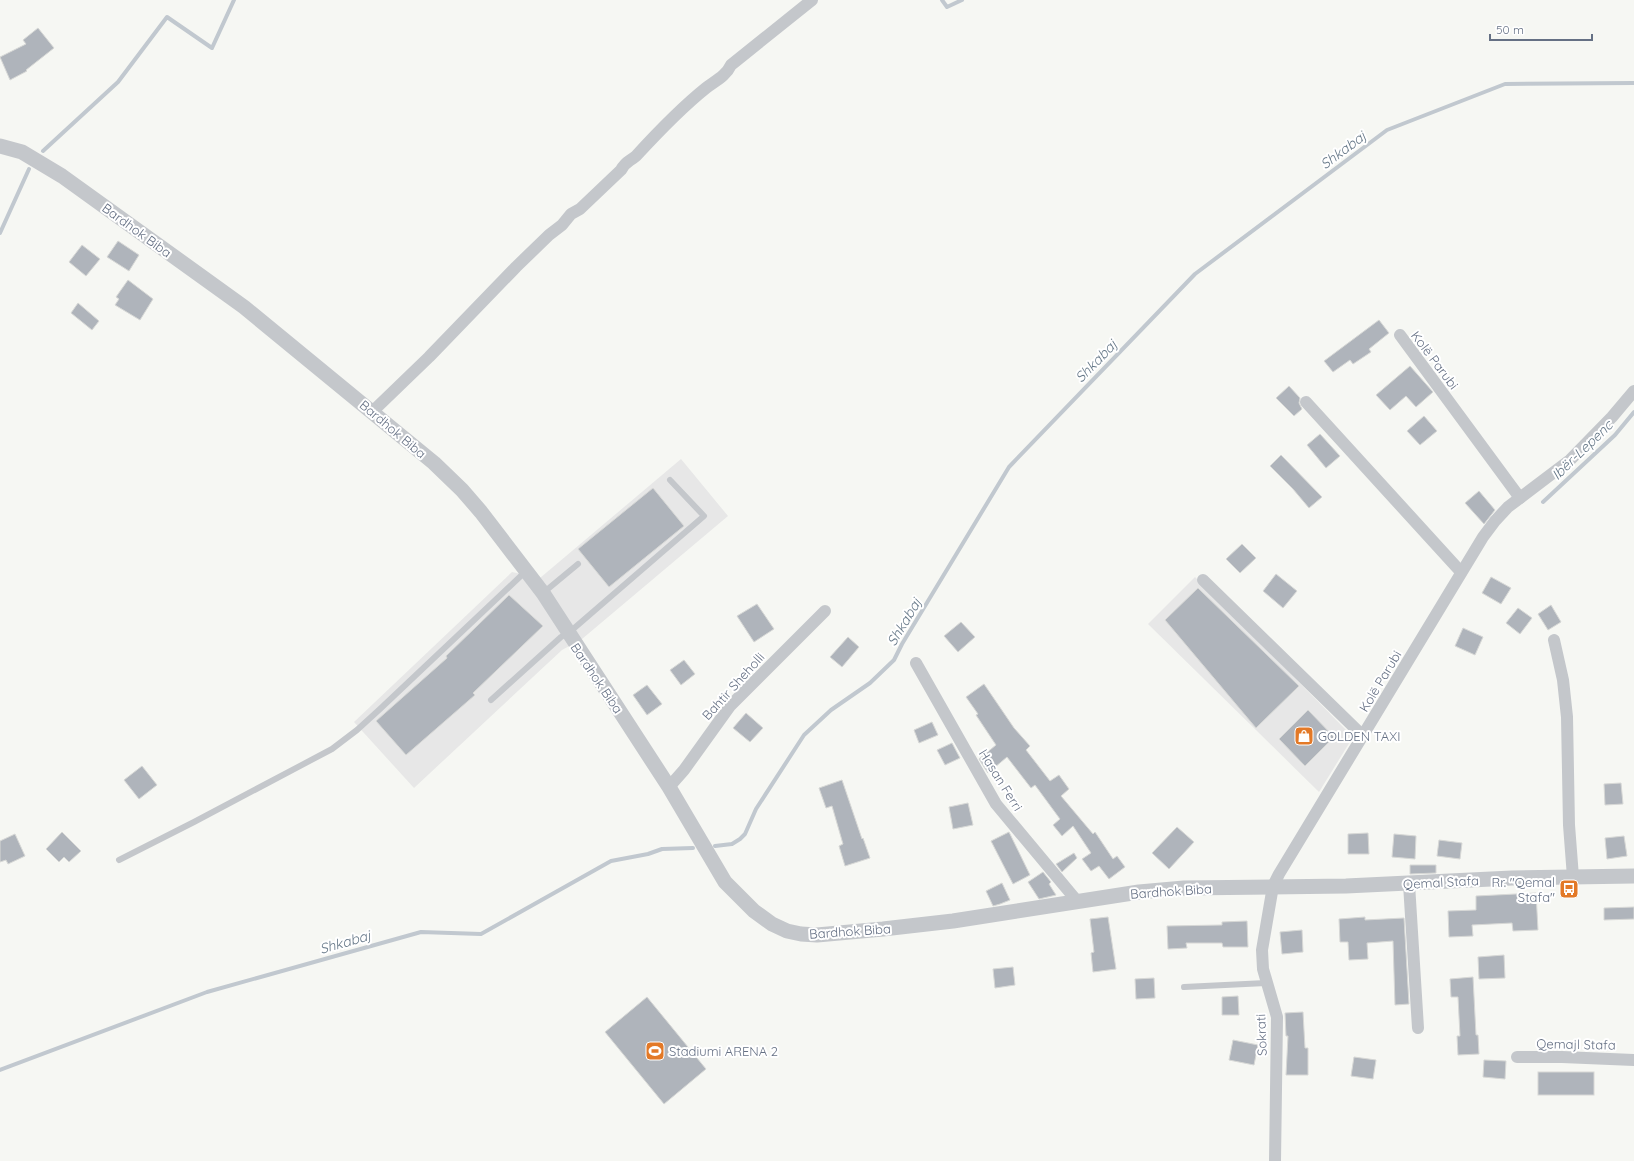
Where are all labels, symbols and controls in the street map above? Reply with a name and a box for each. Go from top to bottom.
scale bar [1490,16,1592,42]
text: 50 m [1496,22,1524,37]
water label: Shkabaj [1317,126,1370,173]
street label: Bardhok Biba [99,200,175,260]
street label: Kolë Parubi [1408,328,1462,392]
water label: Shkabaj [1071,335,1122,386]
street label: Bardhok Biba [357,397,429,461]
water label: Ibër-Lepenc [1548,415,1618,484]
water label: Shkabaj [883,594,926,649]
street label: Bardhok Biba [568,640,626,716]
street label: Kolë Parubi [1355,647,1405,715]
street label: Bahtir Sheholli [698,649,768,723]
shop icon: GOLDEN TAXI [1293,725,1315,747]
place label: GOLDEN TAXI [1318,728,1400,744]
street label: Hasan Ferri [976,746,1026,814]
street label: Qemal Stafa [1403,872,1479,892]
place label: Rr. "Qemal Stafa" [1492,874,1555,905]
bus stop icon: Rr. "Qemal Stafa" [1558,878,1580,900]
street label: Bardhok Biba [1130,880,1212,902]
street label: Bardhok Biba [809,920,891,942]
water label: Shkabaj [317,926,374,958]
street label: Sokrati [1252,1014,1270,1056]
street label: Qemajl Stafa [1536,1035,1616,1053]
sports icon: Stadiumi ARENA 2 [644,1040,666,1062]
place label: Stadiumi ARENA 2 [669,1043,778,1059]

